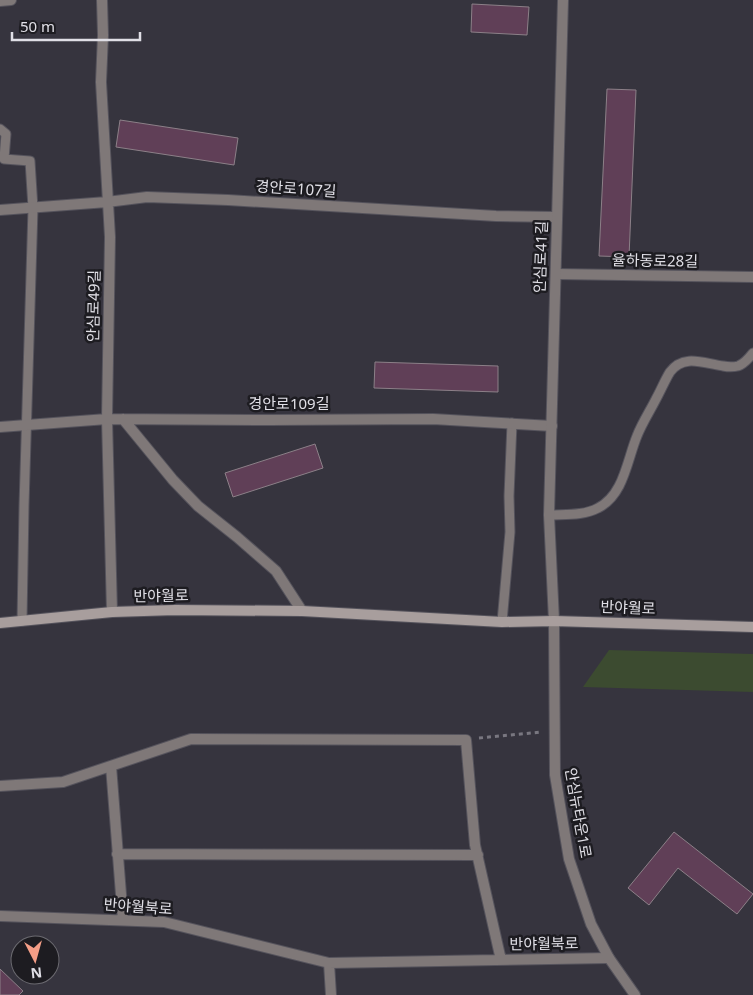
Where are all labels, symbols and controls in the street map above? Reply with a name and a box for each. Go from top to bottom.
scale bar [12,10,140,42]
text: 50 m [20,16,55,36]
street label: 경안로107길 [255,175,337,201]
street label: 안심로41길 [529,220,551,293]
street label: 율하동로28길 [612,249,698,271]
street label: 안심로49길 [82,270,104,342]
street label: 경안로109길 [249,393,329,413]
street label: 반야월로 [133,585,189,605]
street label: 반야월로 [600,596,656,618]
street label: 안심뉴타운1로 [561,766,597,860]
street label: 반야월북로 [103,894,173,918]
street label: 반야월북로 [509,932,579,954]
north arrow [10,935,60,985]
text: N [30,963,43,983]

